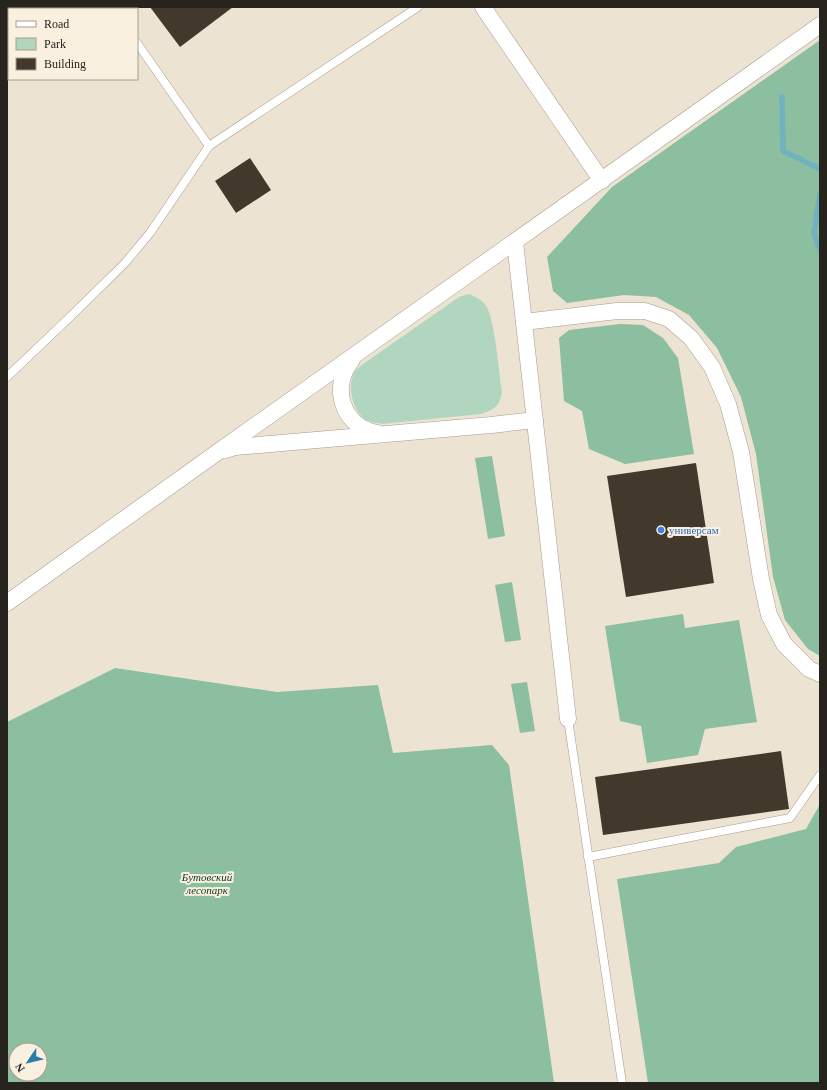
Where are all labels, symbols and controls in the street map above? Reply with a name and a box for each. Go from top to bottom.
legend [8,8,138,80]
text: Road [44,17,69,31]
text: Park [44,37,66,51]
text: Building [44,57,86,71]
place label: универсам [669,524,719,536]
marker: универсам [656,525,666,535]
park label: Бутовский лесопарк [181,871,233,896]
north arrow [8,1042,48,1082]
text: N [13,1061,27,1074]

